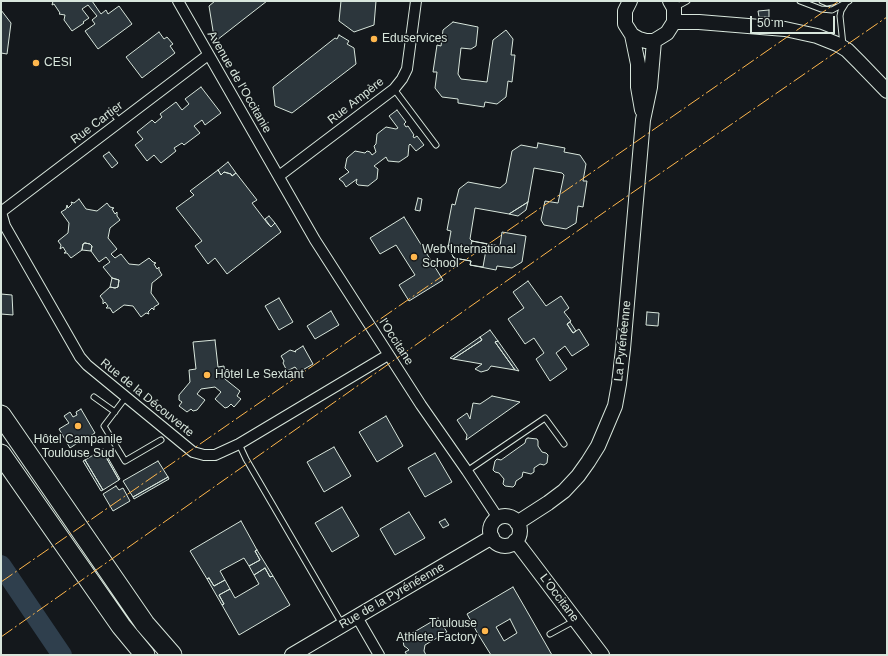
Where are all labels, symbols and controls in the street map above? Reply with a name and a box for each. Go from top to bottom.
scale bar [752,8,837,34]
text: 50 m [757,16,784,30]
street label: Avenue de l'Occitanie [204,28,274,136]
place label: Eduservices [382,32,447,46]
marker: Eduservices [369,34,379,44]
place label: CESI [44,56,72,70]
marker: CESI [31,58,41,68]
street label: Rue Ampère [325,75,387,127]
street label: Rue Cartier [68,99,126,147]
place label: Web International School [422,243,516,271]
marker: Web International School [409,252,419,262]
street label: La Pyrénéenne [612,300,634,382]
street label: l'Occitane [376,316,416,368]
street label: Rue de la Découverte [97,356,197,440]
place label: Hôtel Le Sextant [215,368,304,382]
marker: Hôtel Le Sextant [202,370,212,380]
marker: Hôtel Campanile Toulouse Sud [73,421,83,431]
place label: Hôtel Campanile Toulouse Sud [34,433,122,461]
street label: Rue de la Pyrénéenne [337,560,447,632]
street label: L'Occitane [536,571,582,625]
place label: Toulouse Athlete Factory [396,617,477,645]
marker: Toulouse Athlete Factory [480,626,490,636]

